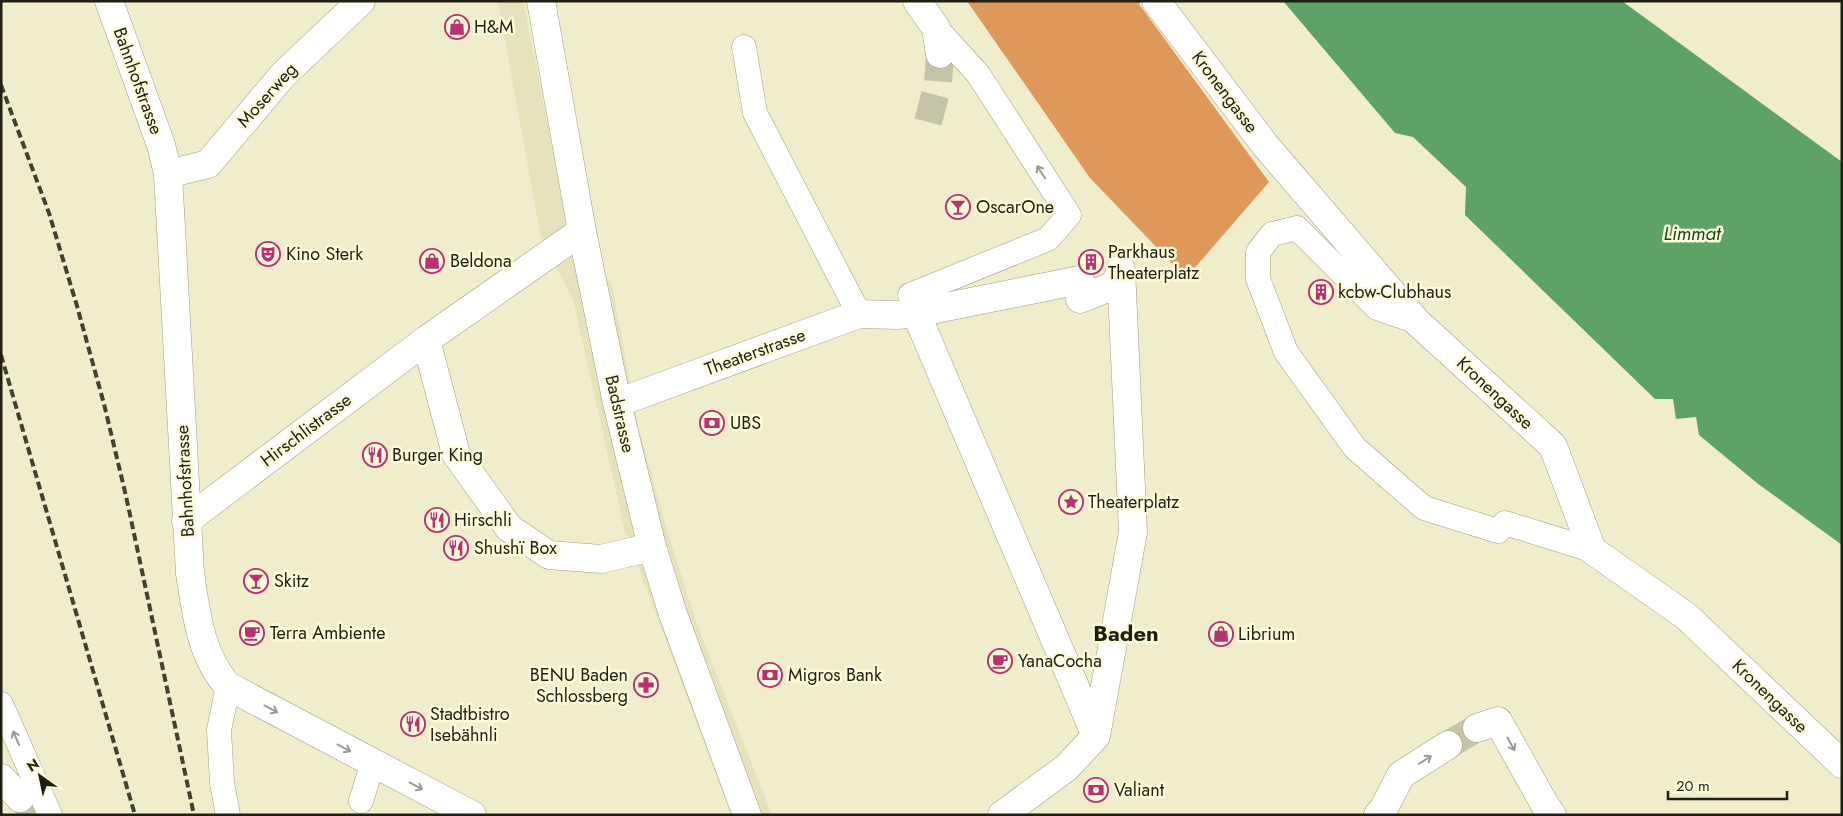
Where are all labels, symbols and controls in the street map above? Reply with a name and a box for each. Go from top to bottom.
shop icon: H&M [444,14,470,40]
place label: H&M [474,14,514,40]
street label: Bahnhofstrasse [107,24,169,138]
street label: Kronengasse [1185,46,1265,138]
street label: Moserweg [231,57,303,133]
one-way arrow [1036,165,1046,179]
bar icon: OscarOne [945,194,971,220]
place label: OscarOne [976,194,1054,220]
water label: Limmat [1664,220,1722,247]
place label: Parkhaus Theaterplatz [1108,239,1200,286]
theatre icon: Kino Sterk [255,241,281,267]
place label: Kino Sterk [286,241,363,267]
shop icon: Beldona [419,248,445,274]
place label: Beldona [450,248,512,274]
building icon: Parkhaus Theaterplatz [1078,249,1104,275]
building icon: kcbw-Clubhaus [1308,279,1334,305]
place label: kcbw-Clubhaus [1338,279,1451,305]
street label: Theaterstrasse [701,322,809,382]
street label: Kronengasse [1451,350,1539,436]
street label: Badstrasse [598,373,642,455]
street label: Hirschlistrasse [255,387,357,473]
bank icon: UBS [699,410,725,436]
place label: UBS [730,410,761,436]
street label: Bahnhofstrasse [169,424,201,538]
restaurant icon: Burger King [362,442,388,468]
place label: Burger King [392,442,483,468]
place icon: Theaterplatz [1058,489,1084,515]
place label: Theaterplatz [1088,489,1180,515]
restaurant icon: Hirschli [424,507,450,533]
place label: Hirschli [454,507,512,533]
restaurant icon: Shushï Box [443,535,469,561]
place label: Shushï Box [474,535,557,561]
bar icon: Skitz [243,568,269,594]
place label: Skitz [274,568,310,594]
district label: Baden [1093,617,1159,649]
cafe icon: Terra Ambiente [239,620,265,646]
place label: Terra Ambiente [270,620,385,646]
shop icon: Librium [1208,621,1234,647]
place label: Librium [1238,621,1295,647]
cafe icon: YanaCocha [987,648,1013,674]
place label: YanaCocha [1018,648,1102,674]
street label: Kronengasse [1726,653,1814,739]
place label: BENU Baden Schlossberg [530,662,628,709]
bank icon: Migros Bank [757,662,783,688]
place label: Migros Bank [788,662,882,688]
pharmacy icon: BENU Baden Schlossberg [633,672,659,698]
place label: Stadtbistro Isebähnli [430,701,510,748]
one-way arrow [263,704,278,714]
restaurant icon: Stadtbistro Isebähnli [400,711,426,737]
one-way arrow [11,731,21,746]
one-way arrow [1506,736,1516,751]
one-way arrow [337,743,352,753]
north arrow [15,751,65,801]
text: N [23,754,43,777]
one-way arrow [1417,755,1431,765]
scale bar [1668,768,1787,800]
text: 20 m [1676,775,1710,797]
bank icon: Valiant [1083,777,1109,803]
place label: Valiant [1114,777,1165,803]
one-way arrow [408,781,423,791]

